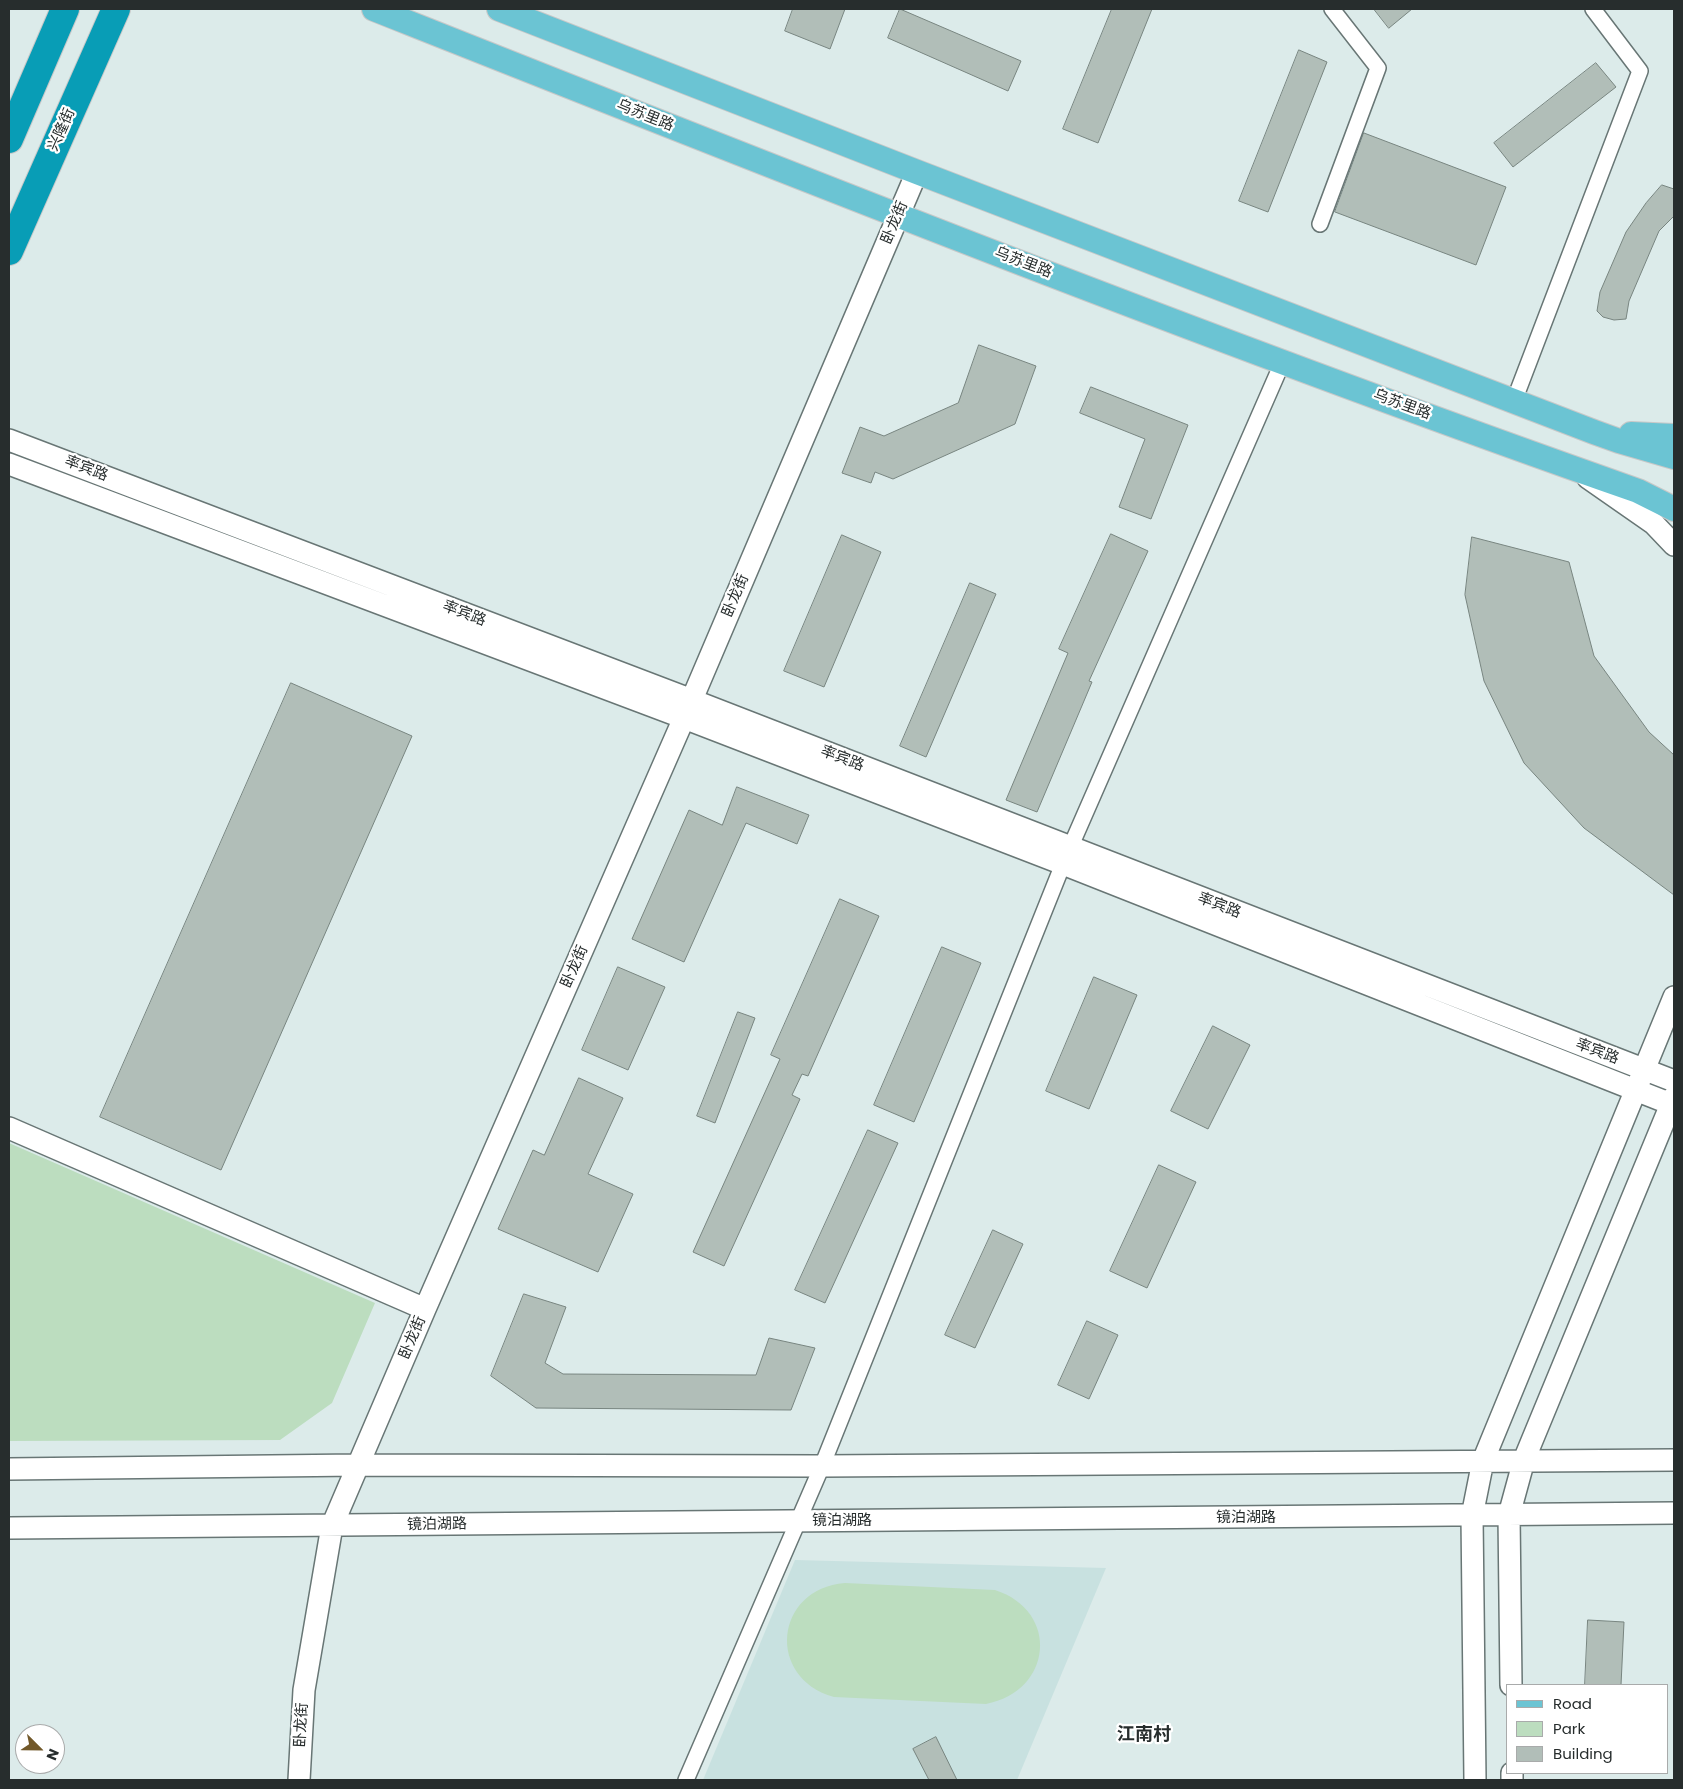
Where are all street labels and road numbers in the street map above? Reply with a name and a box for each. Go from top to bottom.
street label: 乌苏里路 [614,96,676,136]
street label: 兴隆街 [45,106,79,154]
street label: 卧龙街 [878,199,912,247]
street label: 乌苏里路 [992,244,1054,282]
street label: 乌苏里路 [1371,386,1433,424]
street label: 率宾路 [62,453,110,485]
street label: 卧龙街 [719,572,753,620]
street label: 率宾路 [440,598,488,630]
street label: 率宾路 [818,743,866,775]
street label: 率宾路 [1195,890,1243,922]
street label: 卧龙街 [558,943,592,991]
street label: 率宾路 [1573,1036,1621,1068]
street label: 卧龙街 [396,1314,430,1362]
street label: 镜泊湖路 [1216,1509,1276,1527]
street label: 镜泊湖路 [812,1512,872,1530]
street label: 镜泊湖路 [407,1515,467,1535]
street label: 卧龙街 [292,1702,312,1748]

